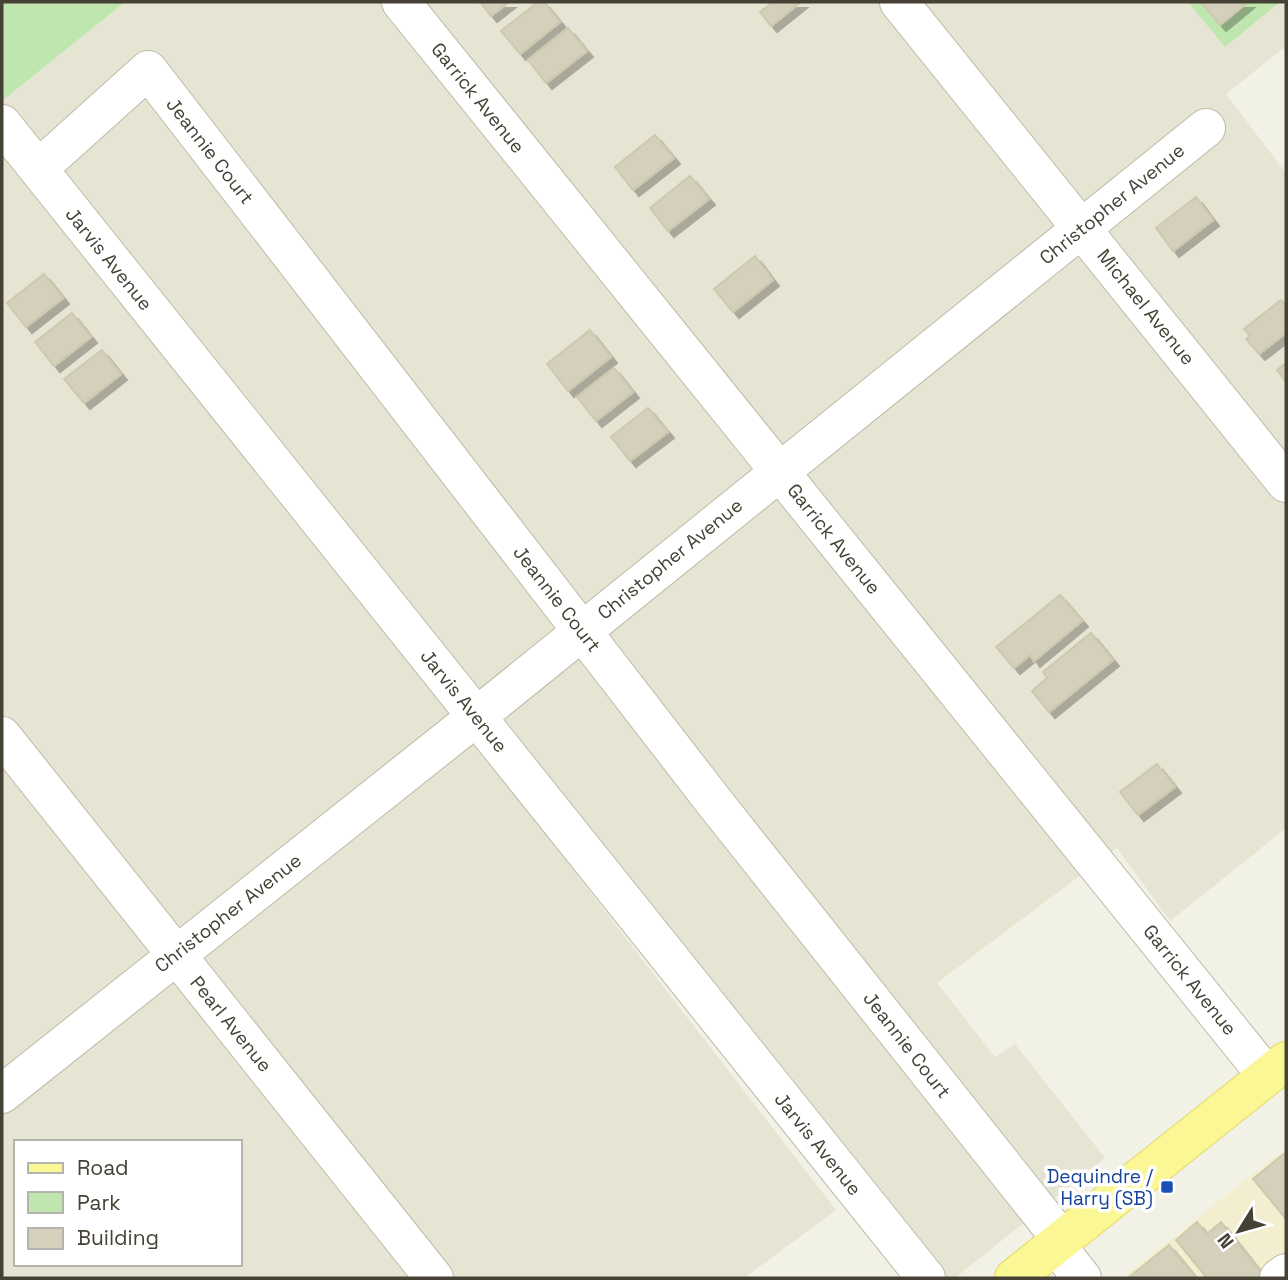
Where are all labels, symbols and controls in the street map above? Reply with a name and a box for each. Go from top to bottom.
street label: Garrick Avenue [426,37,530,159]
street label: Jeannie Court [161,93,259,209]
street label: Christopher Avenue [1034,138,1190,270]
street label: Jarvis Avenue [60,202,158,316]
street label: Michael Avenue [1091,244,1201,370]
street label: Garrick Avenue [782,478,886,600]
street label: Christopher Avenue [592,493,748,625]
street label: Jeannie Court [508,541,606,657]
street label: Jarvis Avenue [415,644,513,758]
street label: Christopher Avenue [150,848,306,978]
street label: Garrick Avenue [1138,919,1242,1041]
street label: Pearl Avenue [185,971,277,1077]
street label: Jeannie Court [858,987,956,1103]
street label: Jarvis Avenue [769,1087,867,1201]
legend [14,1140,242,1266]
text: Road [77,1154,129,1181]
place label: Dequindre / Harry (SB) [1047,1164,1154,1211]
marker: Dequindre / Harry (SB) [1159,1179,1175,1195]
text: Park [77,1189,121,1216]
north arrow [1204,1196,1274,1266]
text: Building [77,1224,159,1251]
text: N [1212,1228,1240,1254]

